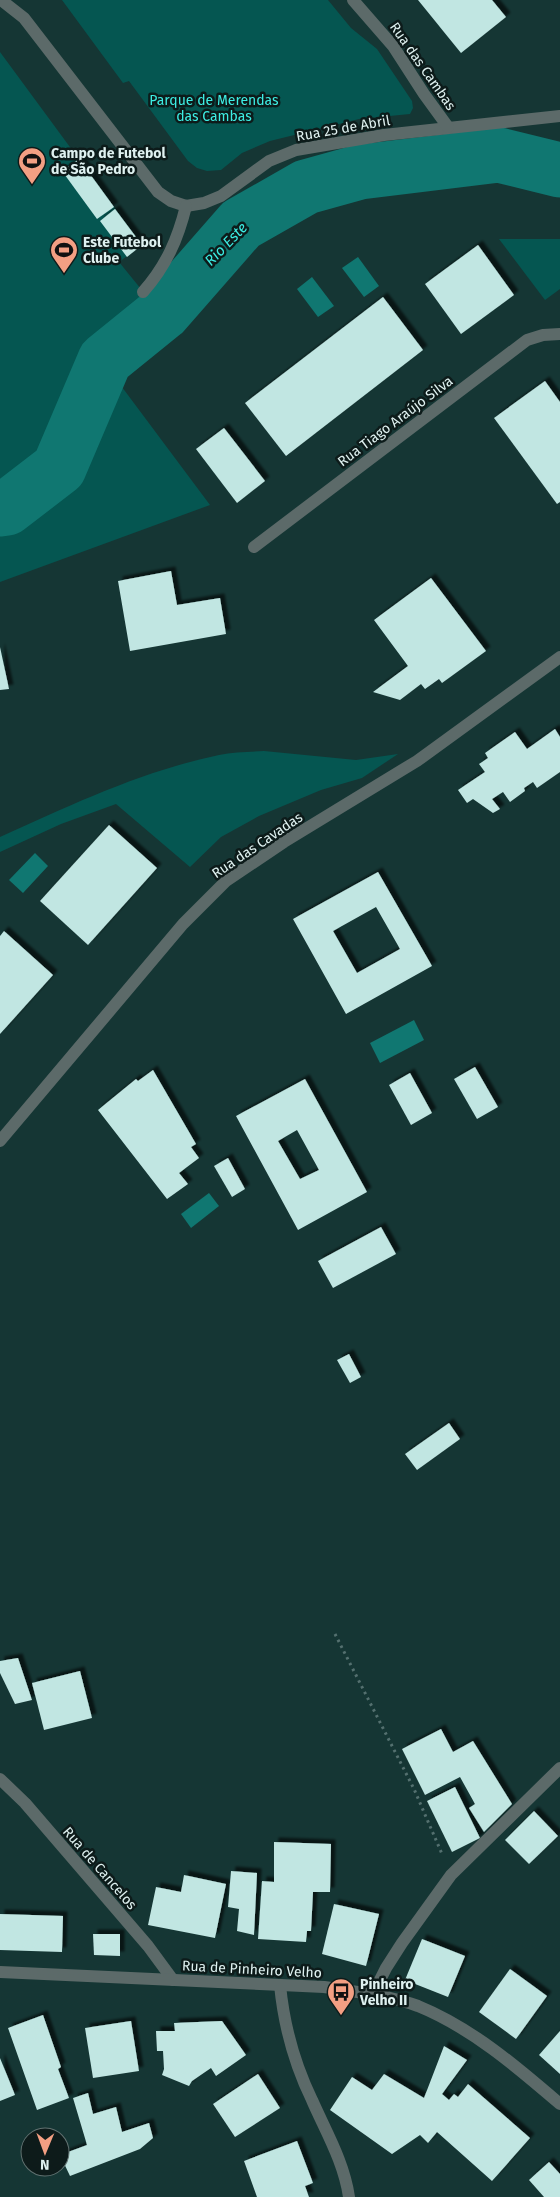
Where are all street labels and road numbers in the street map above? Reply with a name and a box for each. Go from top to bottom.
street label: Rua das Cambas [386,19,460,114]
street label: Rua 25 de Abril [295,112,391,145]
street label: Rua Tiago Araújo Silva [334,373,456,470]
street label: Rua das Cavadas [209,809,306,882]
street label: Rua de Cancelos [59,1824,140,1913]
street label: Rua de Pinheiro Velho [182,1957,322,1982]

